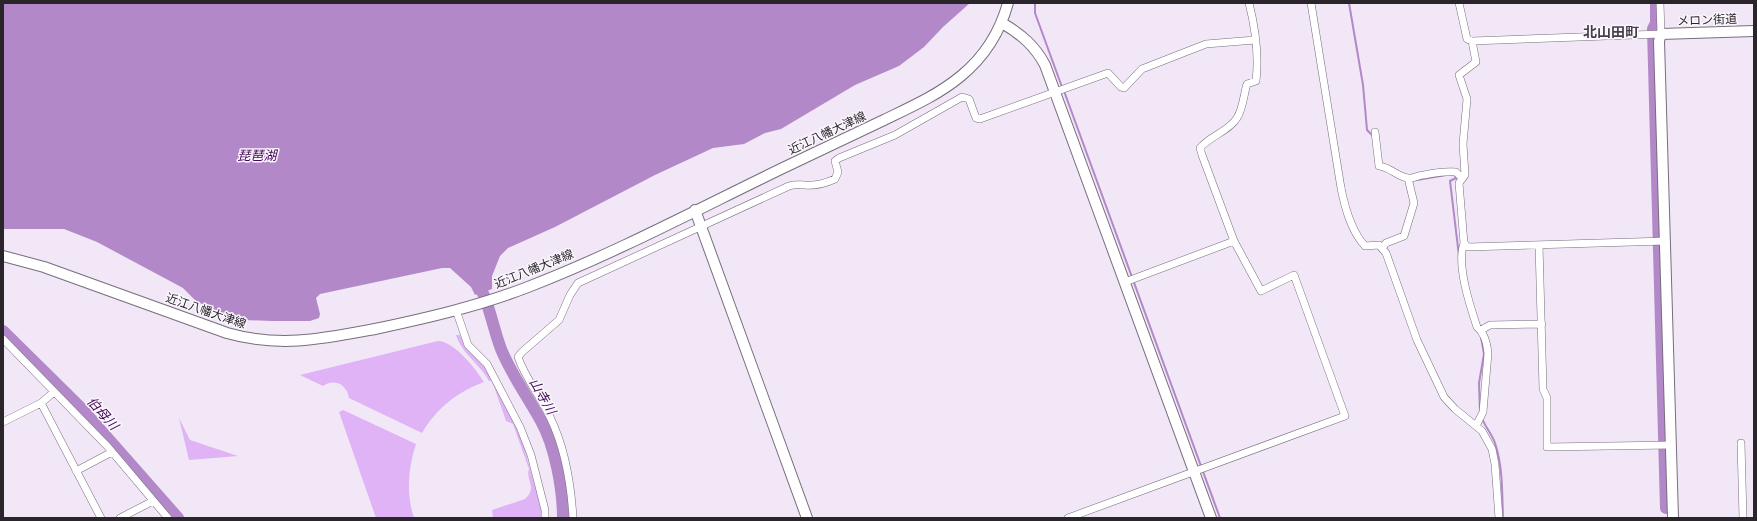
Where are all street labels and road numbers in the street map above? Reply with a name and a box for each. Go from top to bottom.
street label: メロン街道 [1677,11,1737,28]
street label: 近江八幡大津線 [786,108,868,157]
street label: 近江八幡大津線 [492,246,576,291]
street label: 近江八幡大津線 [164,290,248,331]

